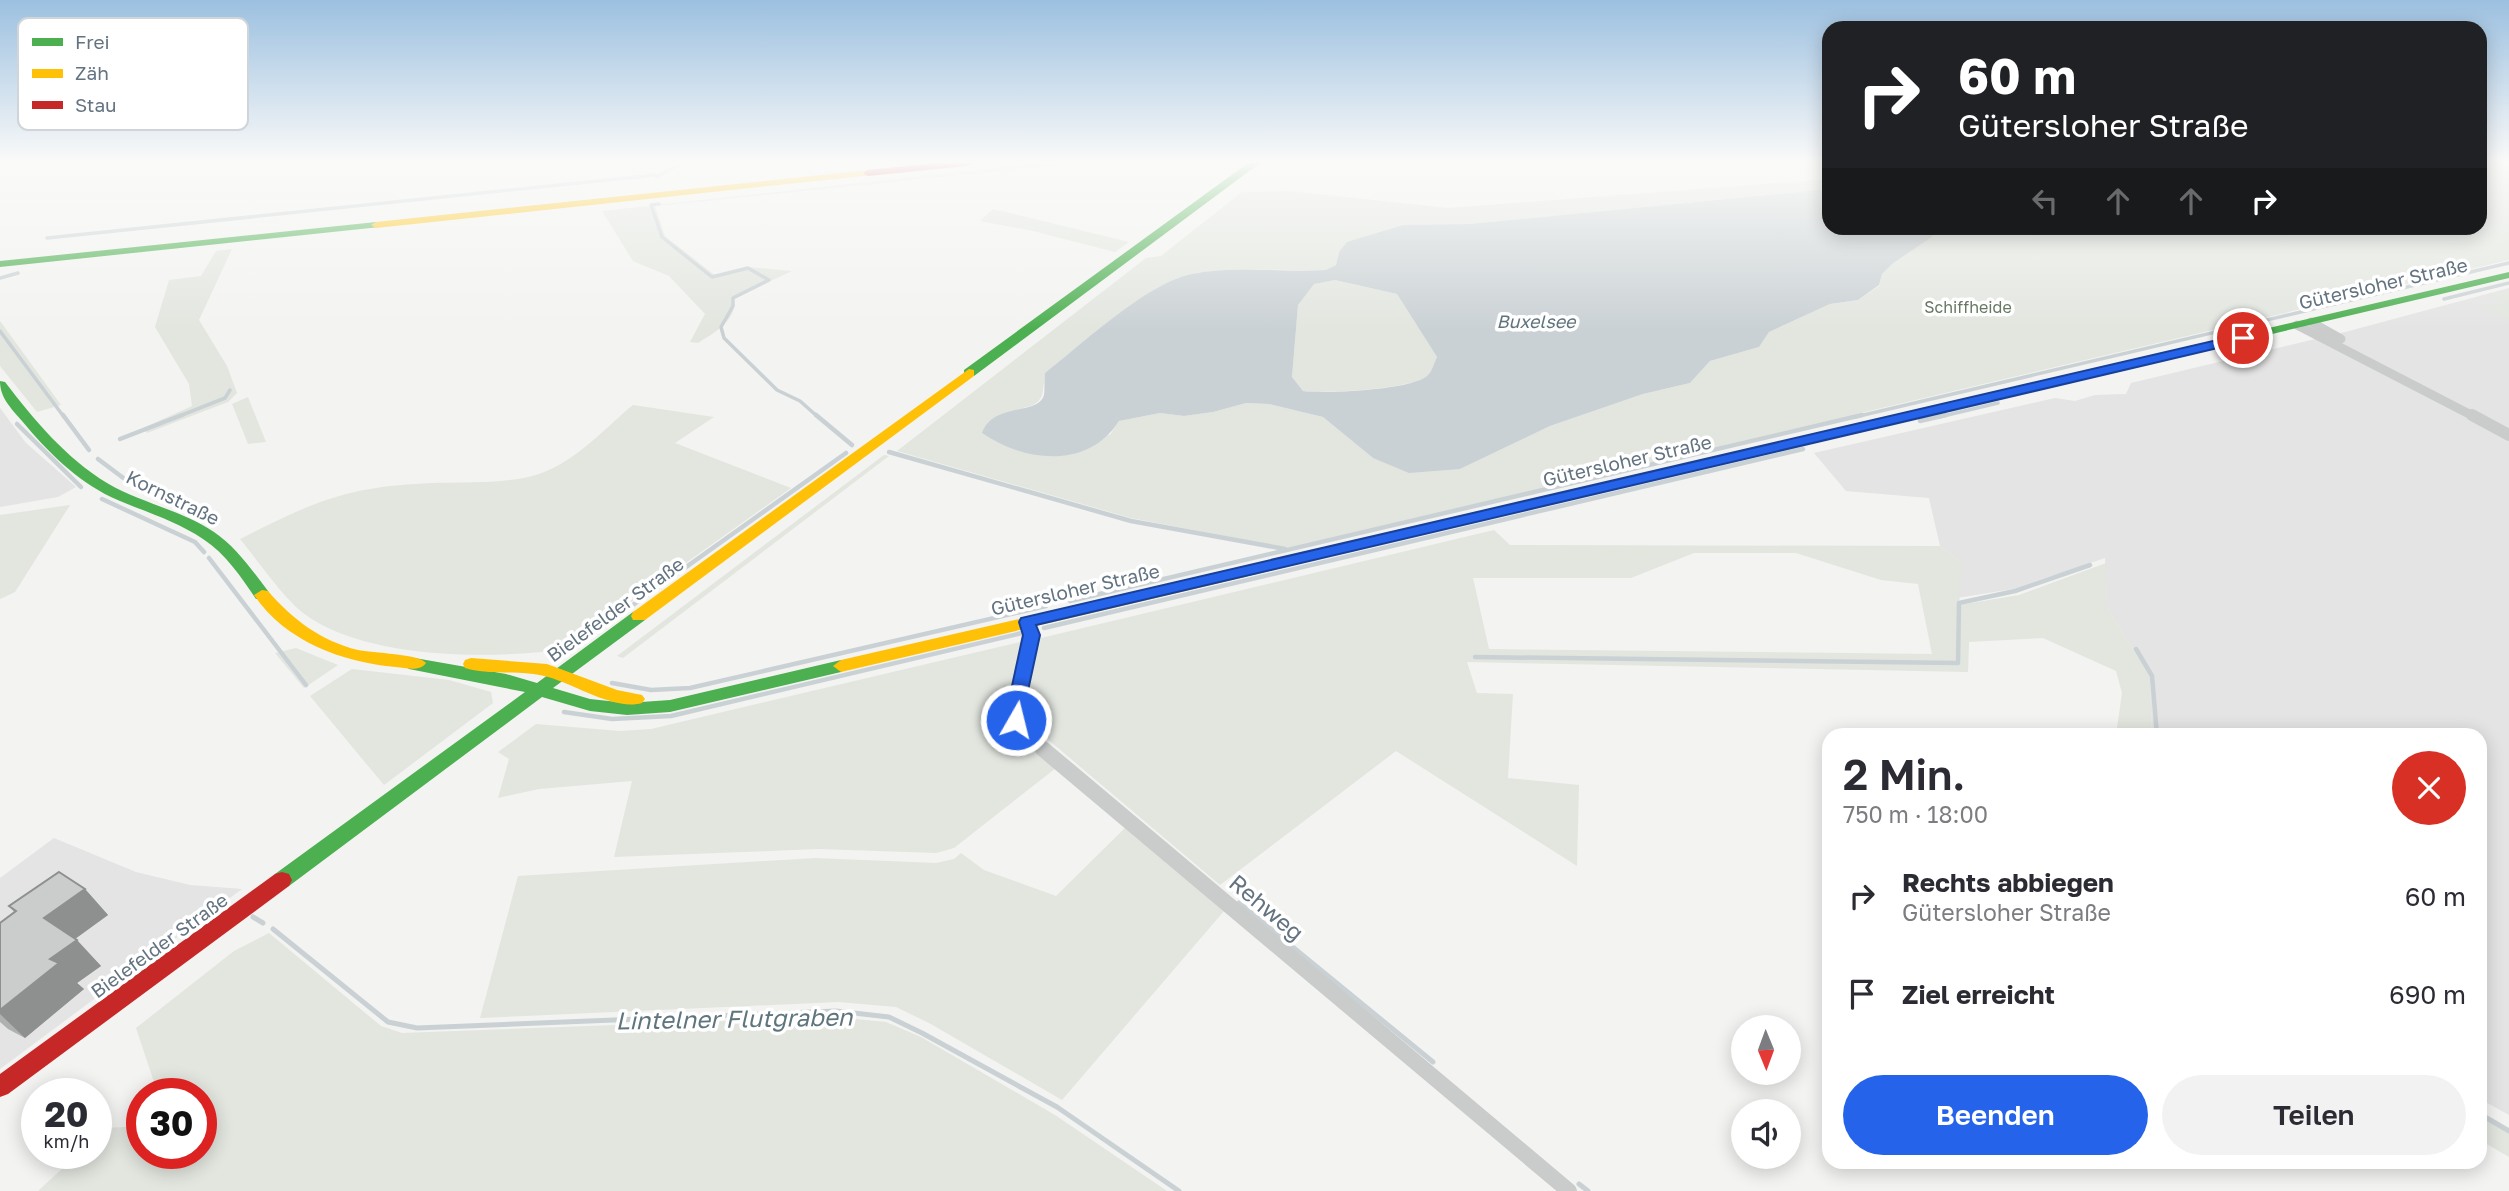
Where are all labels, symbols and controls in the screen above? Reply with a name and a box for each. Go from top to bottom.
legend [18,18,248,130]
text: Frei [75,30,110,53]
text: 60 m [1958,46,2076,105]
icon: right [1843,49,1934,140]
text: Zäh [75,61,109,84]
text: Stau [75,93,117,116]
text: Gütersloher Straße [1958,106,2249,144]
icon: left [2026,182,2064,220]
icon: ahead [2099,182,2137,220]
icon: ahead [2172,182,2210,220]
icon: right [2245,182,2283,220]
street label: Gütersloher Straße [2296,252,2470,314]
park label: Schiffheide [1924,297,2012,317]
pin [2213,308,2273,368]
water label: Buxelsee [1496,310,1577,332]
icon: arrive [2224,319,2262,357]
street label: Gütersloher Straße [1540,429,1714,491]
street label: Kornstraße [123,465,223,529]
street label: Bielefelder Straße [542,552,688,666]
street label: Gütersloher Straße [988,558,1162,620]
position arrow [979,683,1053,757]
text: 2 Min. [1843,749,1965,799]
button: close [2392,751,2466,825]
text: 750 m · 18:00 [1843,800,1988,828]
text: Rechts abbiegen [1902,867,2114,898]
street label: Rehweg [1224,868,1310,946]
icon: right [1843,877,1881,915]
text: 60 m [2405,881,2466,912]
street label: Bielefelder Straße [86,888,232,1002]
text: Gütersloher Straße [1902,898,2111,926]
icon: arrive [1843,975,1881,1013]
text: Ziel erreicht [1902,979,2055,1010]
text: 690 m [2389,979,2466,1010]
water label: Lintelner Flutgraben [615,1001,854,1036]
north arrow [1731,1015,1801,1085]
map controls [1731,1015,1801,1169]
button: Beenden [1843,1075,2148,1155]
button: Teilen [2162,1075,2466,1155]
speed limit sign: 30 [126,1078,217,1169]
text: 20 [44,1093,89,1135]
button: sound [1731,1099,1801,1169]
text: km/h [44,1130,89,1152]

